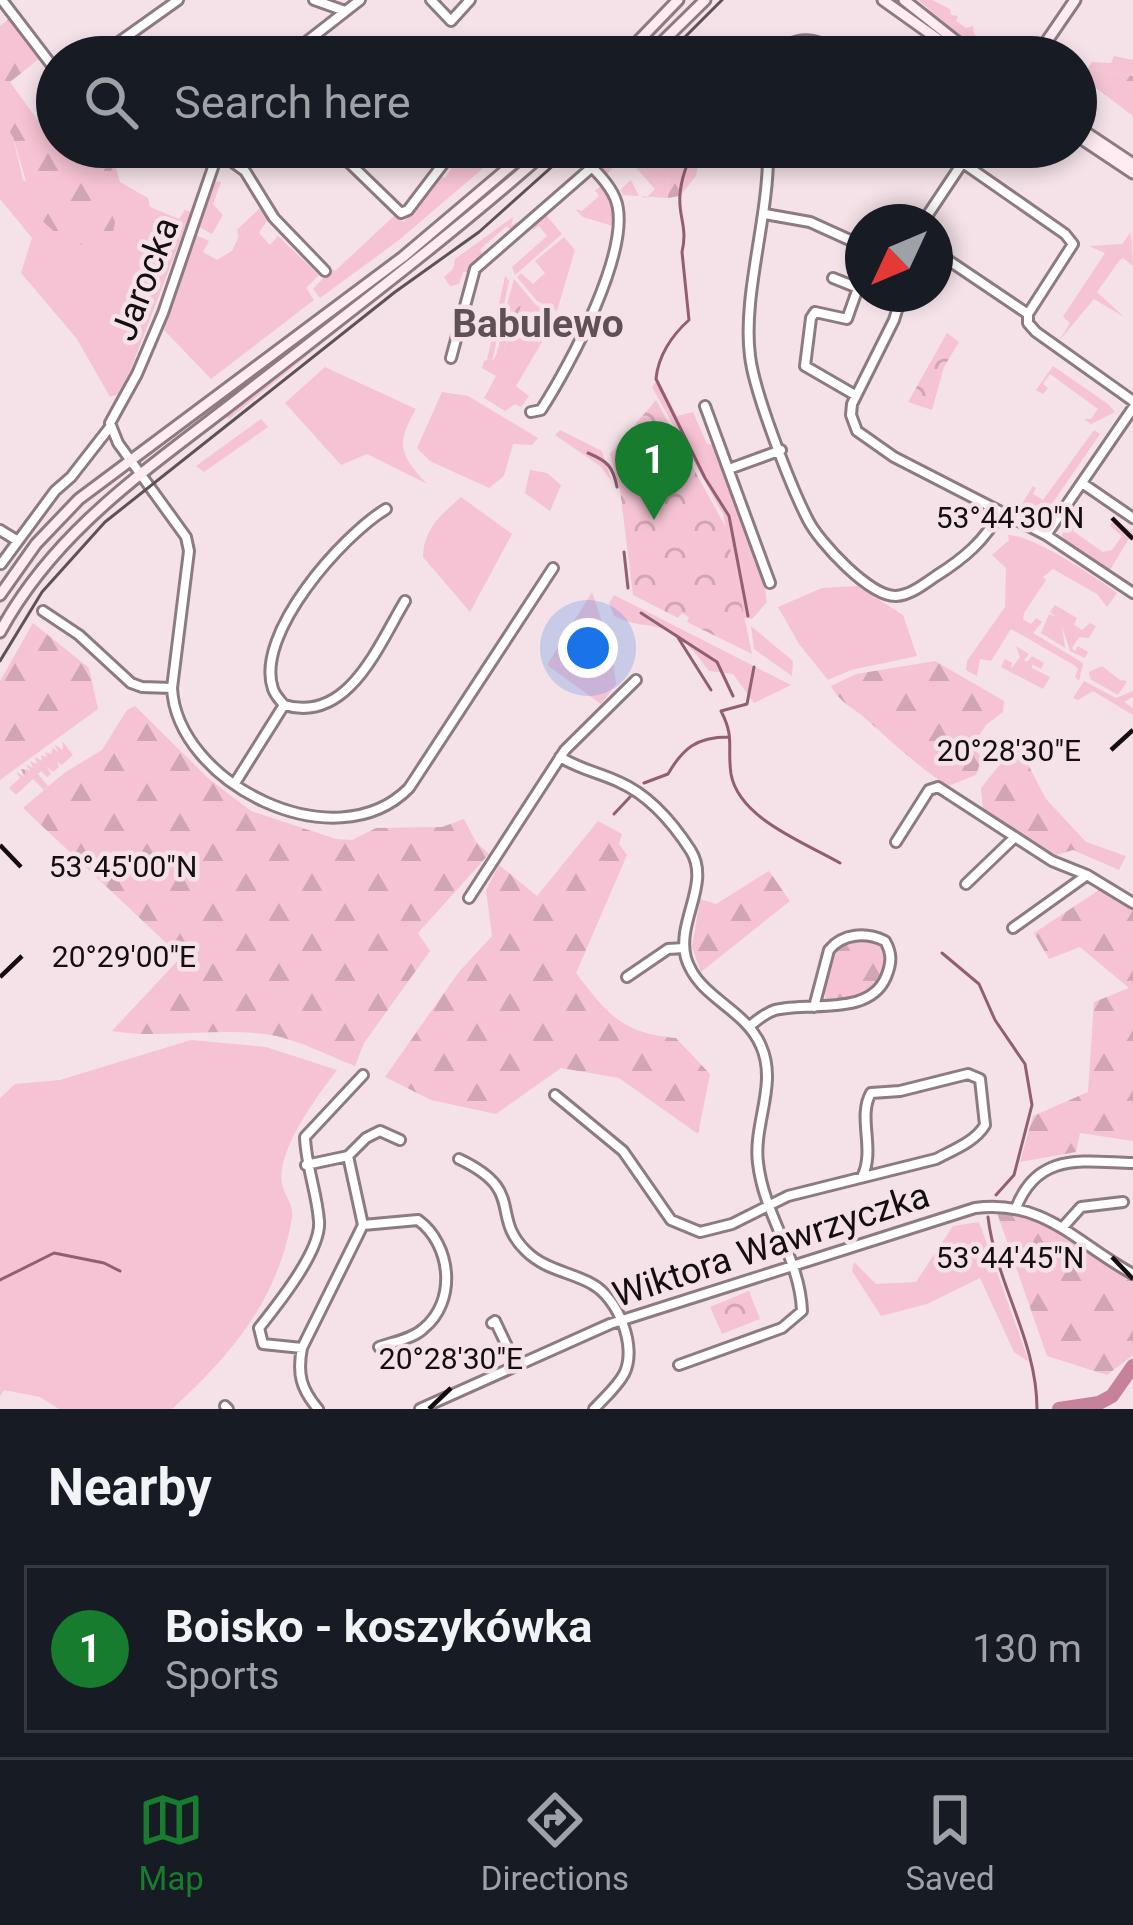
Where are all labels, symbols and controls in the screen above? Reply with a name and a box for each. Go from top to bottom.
search box [36,36,1097,168]
icon: search [78,69,144,135]
text: Search here [174,76,411,129]
north arrow [845,204,953,312]
street label: Jarocka [102,211,188,347]
district label: Babulewo [452,301,624,347]
pin: 1 [615,421,693,520]
text: 53°44'30"N [936,500,1084,535]
your location [558,618,618,678]
text: 20°28'30"E [937,733,1081,768]
text: 53°45'00"N [49,849,197,884]
text: 20°29'00"E [52,939,196,974]
street label: Wiktora Wawrzyczka [607,1174,935,1316]
text: 53°44'45"N [936,1240,1084,1275]
text: 20°28'30"E [379,1341,523,1376]
text: Nearby [48,1458,212,1517]
text: Boisko - koszykówka [165,1600,592,1653]
text: 1 [79,1626,101,1672]
text: 130 m [972,1626,1082,1672]
text: Sports [165,1653,279,1699]
tab: Map [138,1787,204,1898]
tab: Directions [481,1787,629,1898]
tab: Saved [906,1787,995,1898]

